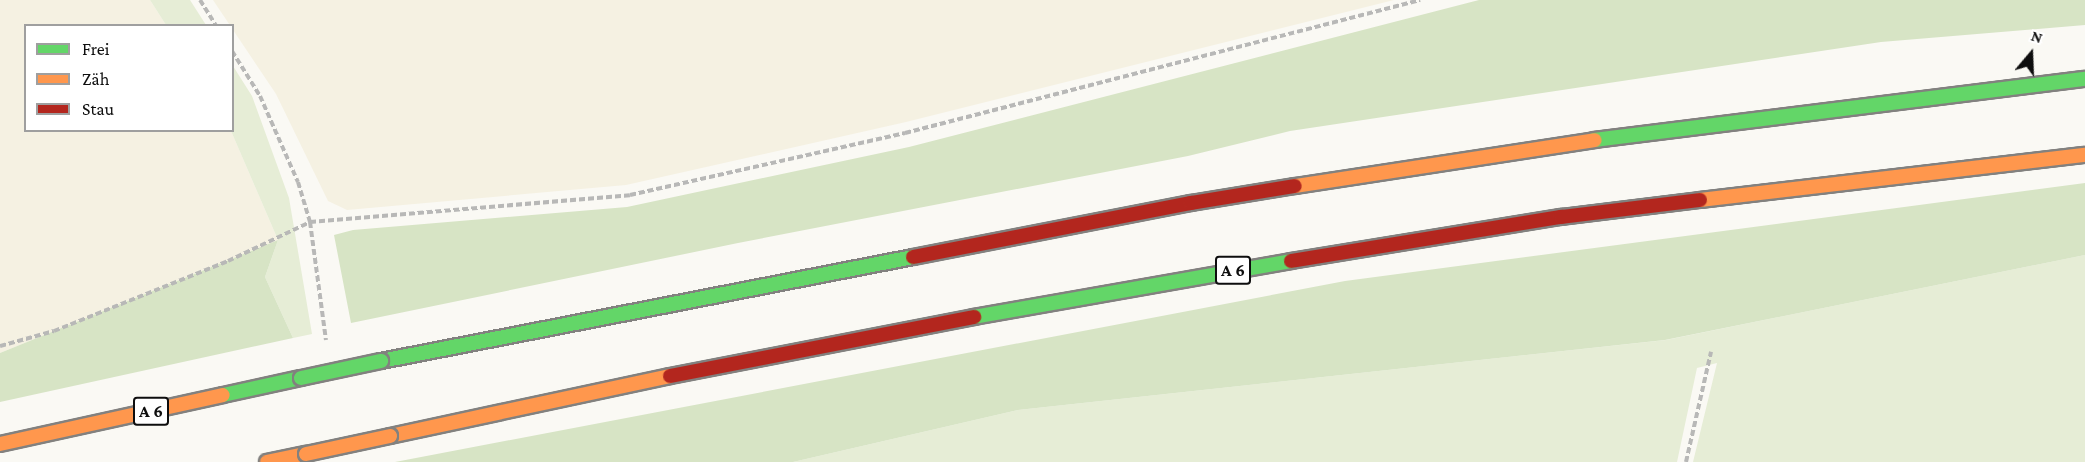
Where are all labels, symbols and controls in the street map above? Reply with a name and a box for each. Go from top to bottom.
legend [24,24,234,132]
north arrow [2001,24,2061,84]
text: N [2029,27,2045,46]
text: Frei [82,39,109,59]
text: Zäh [82,69,109,89]
text: Stau [82,99,114,119]
road number: A 6 [1215,255,1251,285]
road number: A 6 [133,396,169,426]

